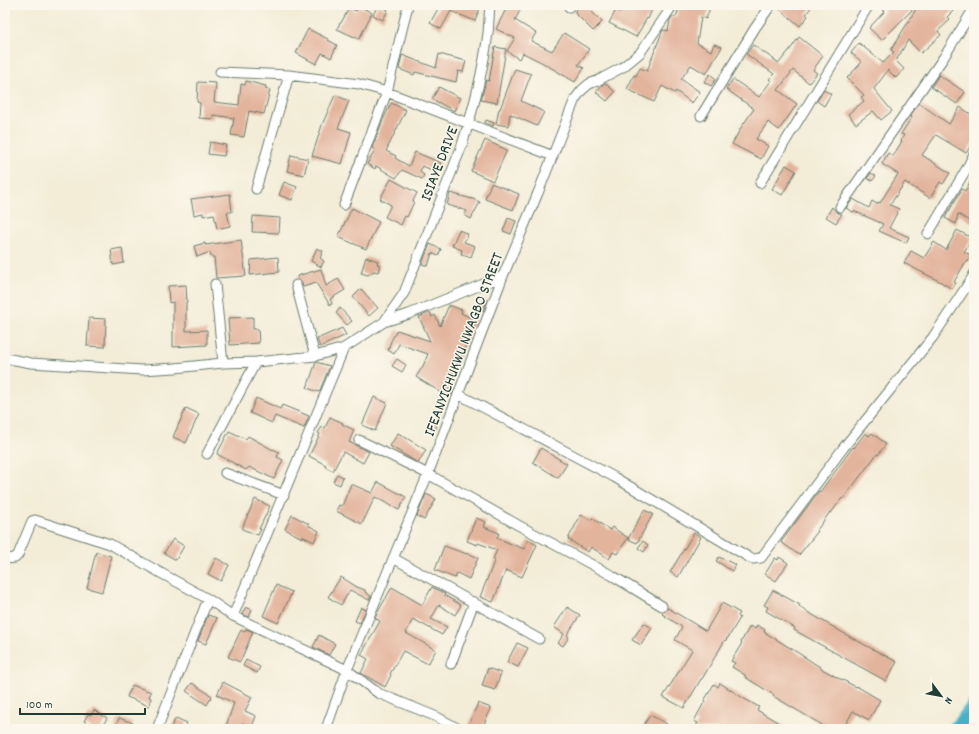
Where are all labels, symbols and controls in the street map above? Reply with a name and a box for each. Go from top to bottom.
street label: ISIAYE DRIVE [416,122,465,205]
street label: IFEANYICHUKWU NWAGBO STREET [419,249,510,440]
north arrow [921,676,961,716]
scale bar [20,690,145,716]
text: N [939,694,956,707]
text: 100 m [26,697,53,714]

